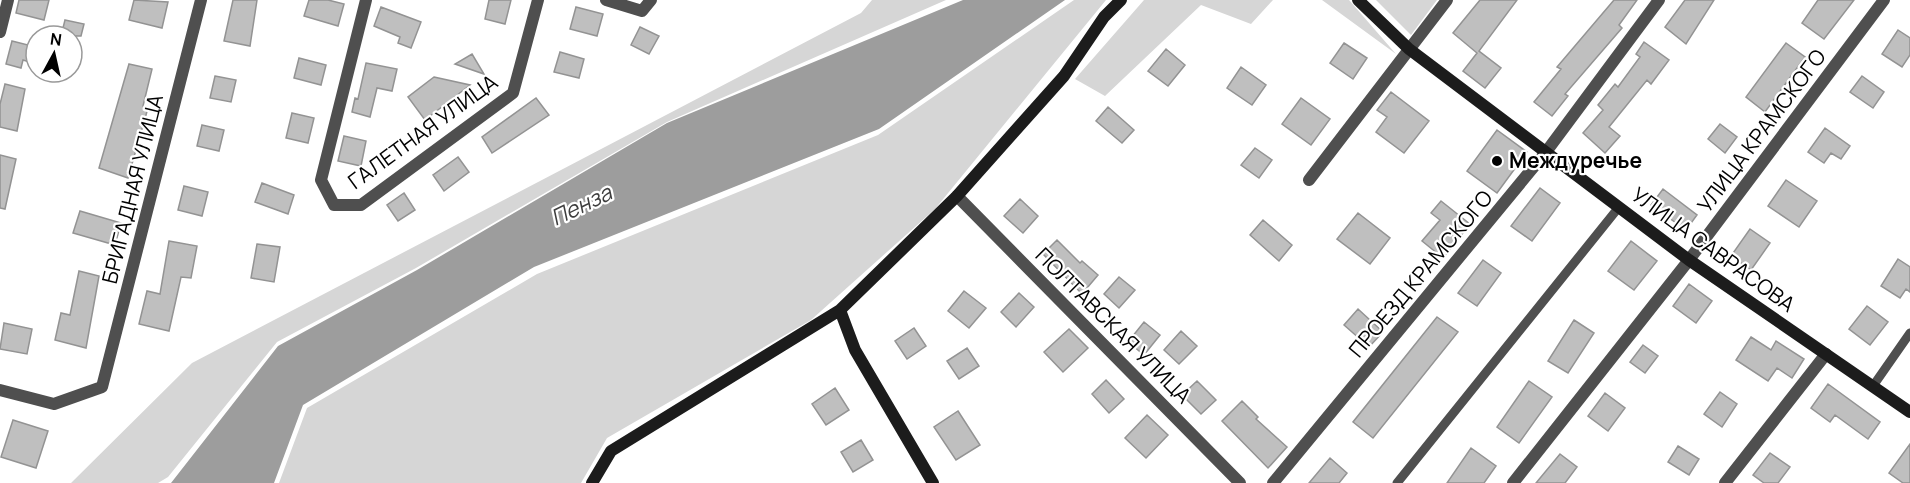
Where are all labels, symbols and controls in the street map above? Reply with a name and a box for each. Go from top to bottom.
north arrow [24,24,84,84]
text: N [49,27,63,51]
street label: УЛИЦА КРАМСКОГО [1691,43,1832,218]
street label: ГАЛЕТНАЯ УЛИЦА [342,68,503,195]
street label: БРИГАДНАЯ УЛИЦА [95,91,169,286]
place label: Междуречье [1509,146,1642,174]
marker: Междуречье [1490,154,1504,168]
water label: Пенза [545,177,618,233]
street label: УЛИЦА САВРАСОВА [1626,180,1801,318]
street label: ПРОЕЗД КРАМСКОГО [1342,184,1498,363]
street label: ПОЛТАВСКАЯ УЛИЦА [1030,241,1198,409]

